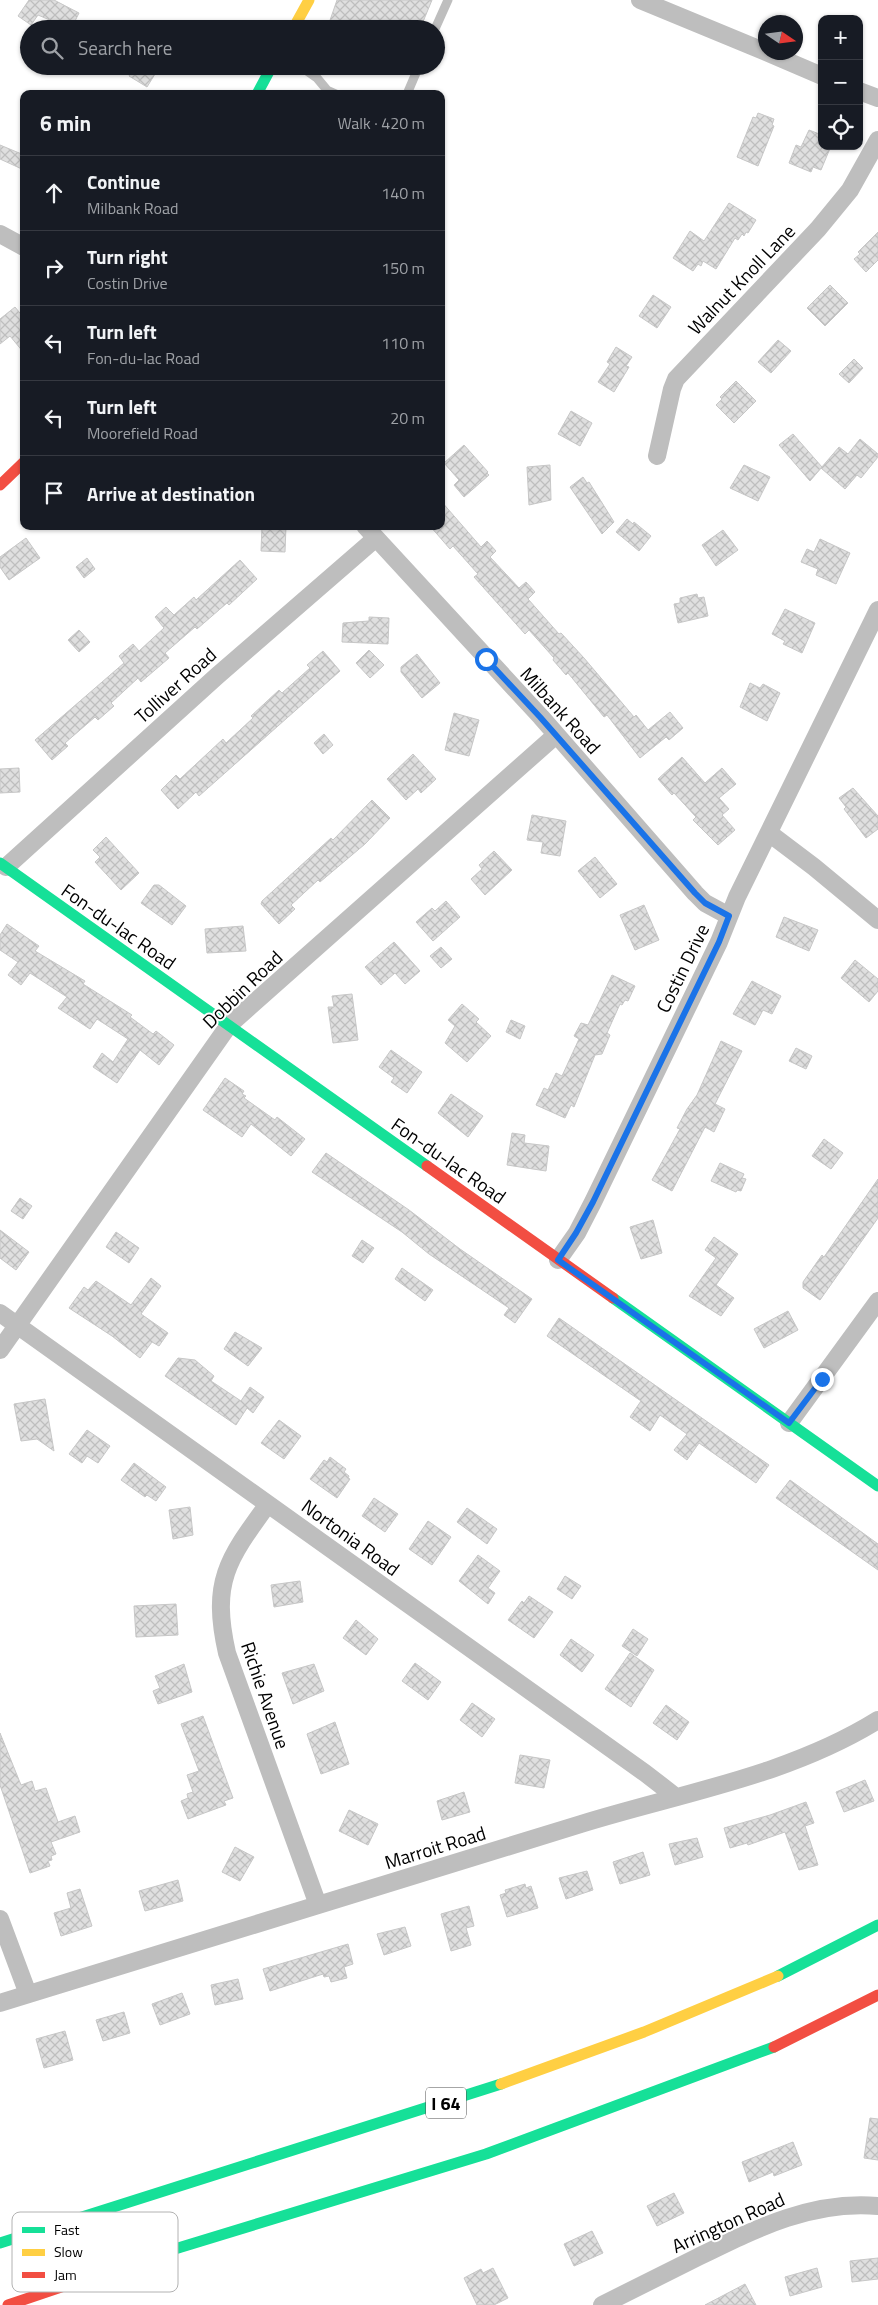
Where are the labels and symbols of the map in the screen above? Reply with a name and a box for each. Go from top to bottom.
north arrow [758,15,803,60]
street label: Walnut Knoll Lane [681,217,801,341]
street label: Tolliver Road [128,640,222,730]
route start [475,648,498,671]
street label: Milbank Road [514,660,608,760]
street label: Fon-du-lac Road [56,876,182,976]
street label: Costin Drive [648,919,716,1017]
street label: Dobbin Road [195,943,289,1035]
street label: Fon-du-lac Road [386,1110,512,1210]
route end [811,1368,834,1391]
street label: Nortonia Road [296,1491,406,1583]
street label: Richie Avenue [234,1637,298,1753]
street label: Marroit Road [381,1818,489,1876]
road number: I 64 [426,2088,466,2118]
street label: Arrington Road [667,2184,789,2260]
legend [12,2212,178,2292]
text: Fast [54,2219,79,2240]
text: Slow [54,2241,83,2262]
text: Jam [54,2264,77,2285]

